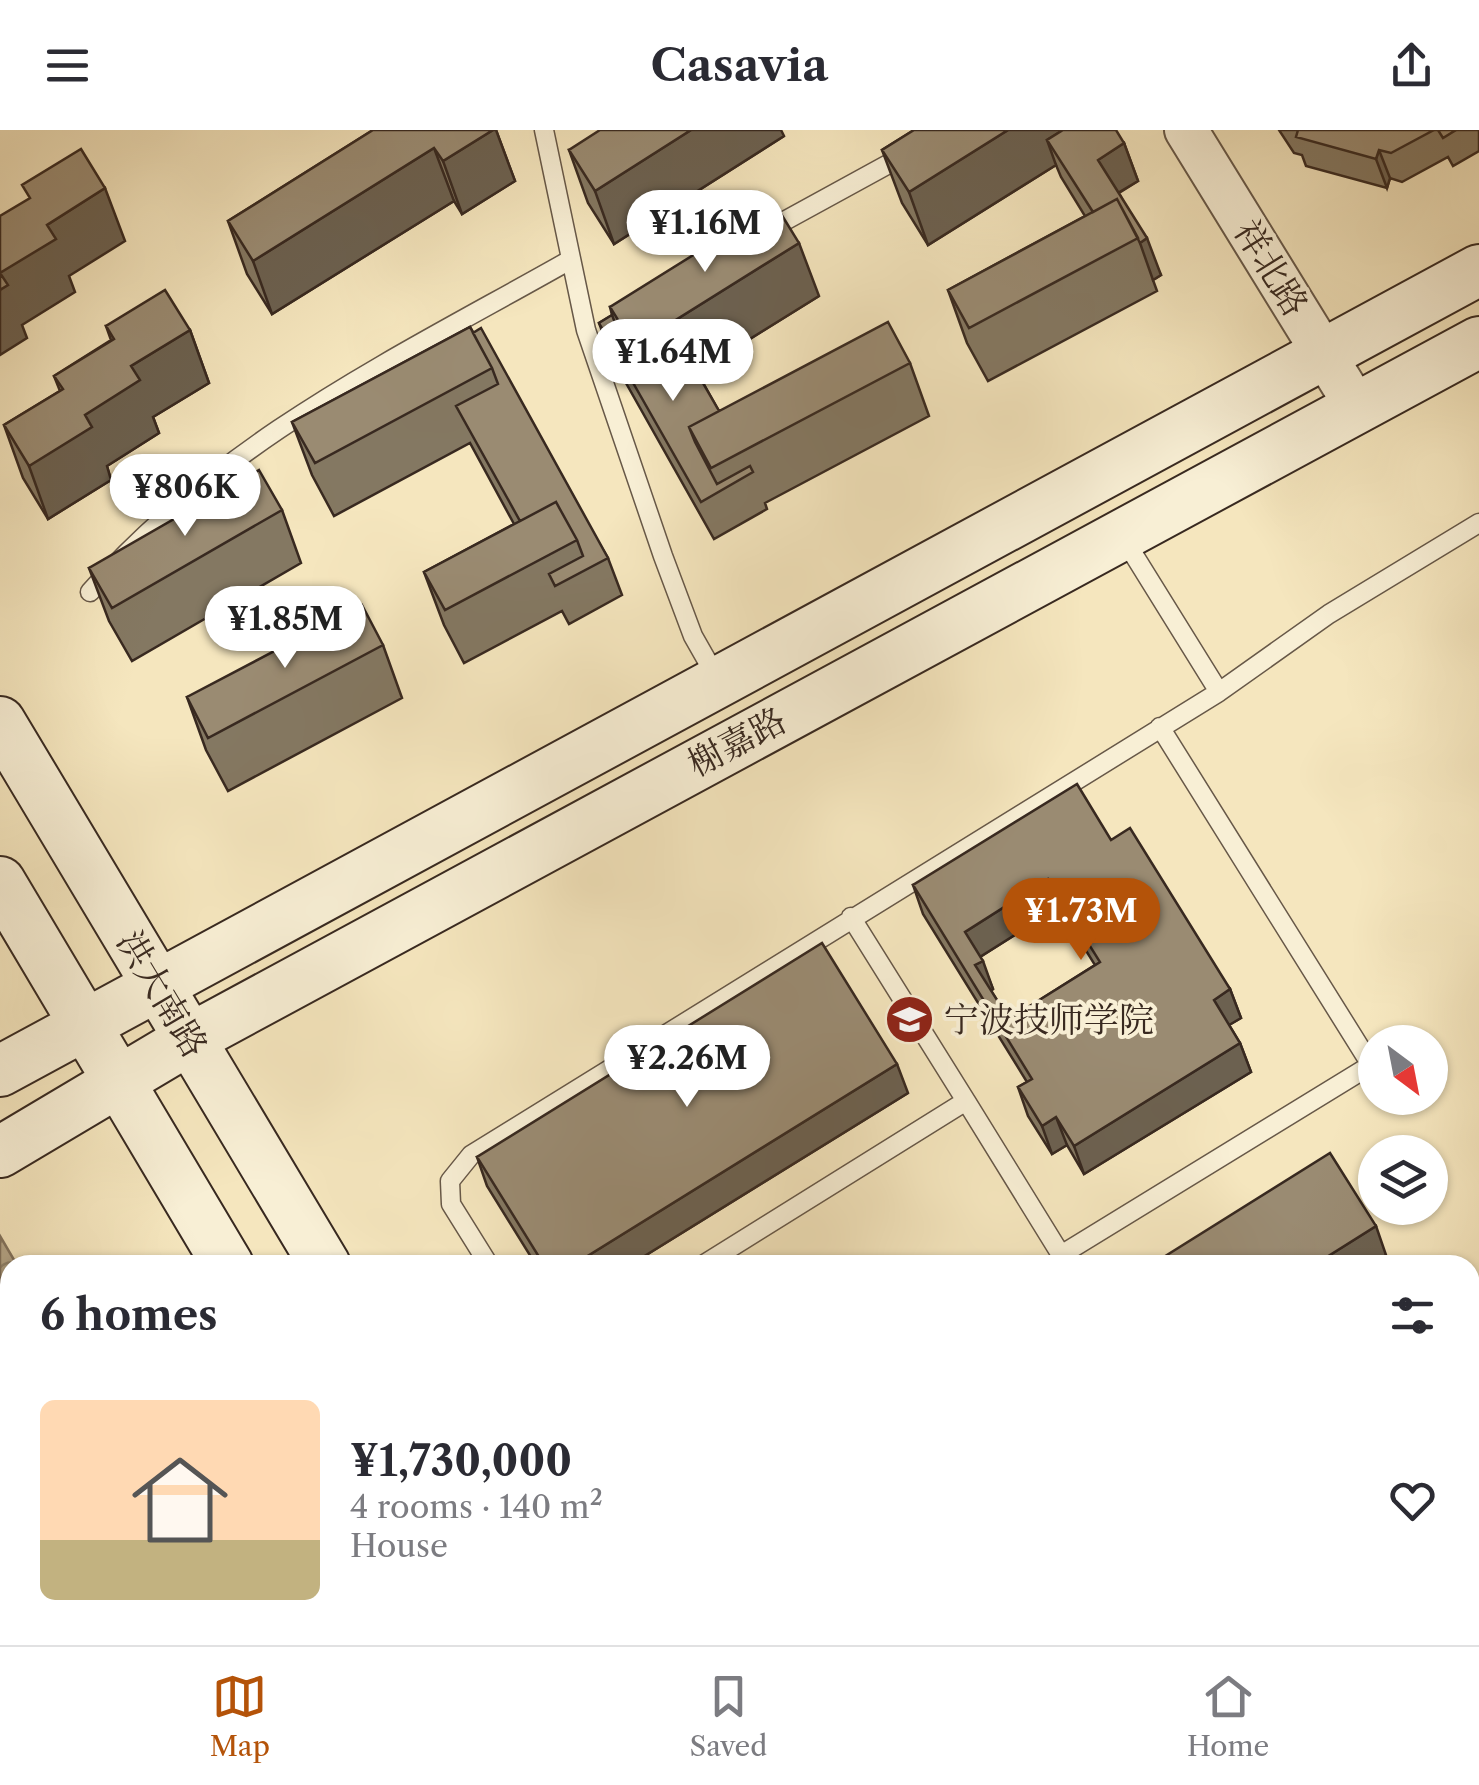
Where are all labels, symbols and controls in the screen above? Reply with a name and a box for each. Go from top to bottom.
text: Casavia [651,37,828,93]
icon: menu [40,38,95,93]
icon: share [1384,38,1439,93]
pin: ¥1.16M [624,190,786,275]
text: ¥1.16M [649,203,761,242]
street label: 祥北路 [1225,212,1317,324]
pin: ¥1.64M [592,319,754,404]
text: ¥1.64M [614,332,732,371]
pin: ¥806K [115,454,255,539]
text: ¥806K [132,467,238,506]
pin: ¥1.85M [204,586,366,671]
text: ¥1.85M [227,599,343,638]
street label: 榭嘉路 [680,698,793,785]
pin: ¥1.73M [1000,878,1162,963]
text: ¥1.73M [1024,891,1138,930]
street label: 洪大南路 [108,923,217,1065]
school or university icon: 宁波技师学院 [883,994,935,1046]
place label: 宁波技师学院 [944,998,1154,1041]
pin: ¥2.26M [606,1025,768,1110]
north arrow [1358,1025,1448,1115]
map controls [1358,1025,1448,1225]
text: ¥2.26M [626,1038,748,1077]
button: layers [1358,1135,1448,1225]
icon: filters [1385,1288,1440,1343]
text: 6 homes [40,1289,218,1341]
text: ¥1,730,000 [350,1435,572,1487]
icon: home [120,1440,240,1560]
icon: heart [1385,1473,1440,1528]
text: 4 rooms · 140 m² [350,1487,603,1526]
text: House [350,1526,448,1565]
tab: Map [210,1669,270,1763]
tab: Saved [690,1669,767,1763]
tab: Home [1187,1669,1269,1763]

